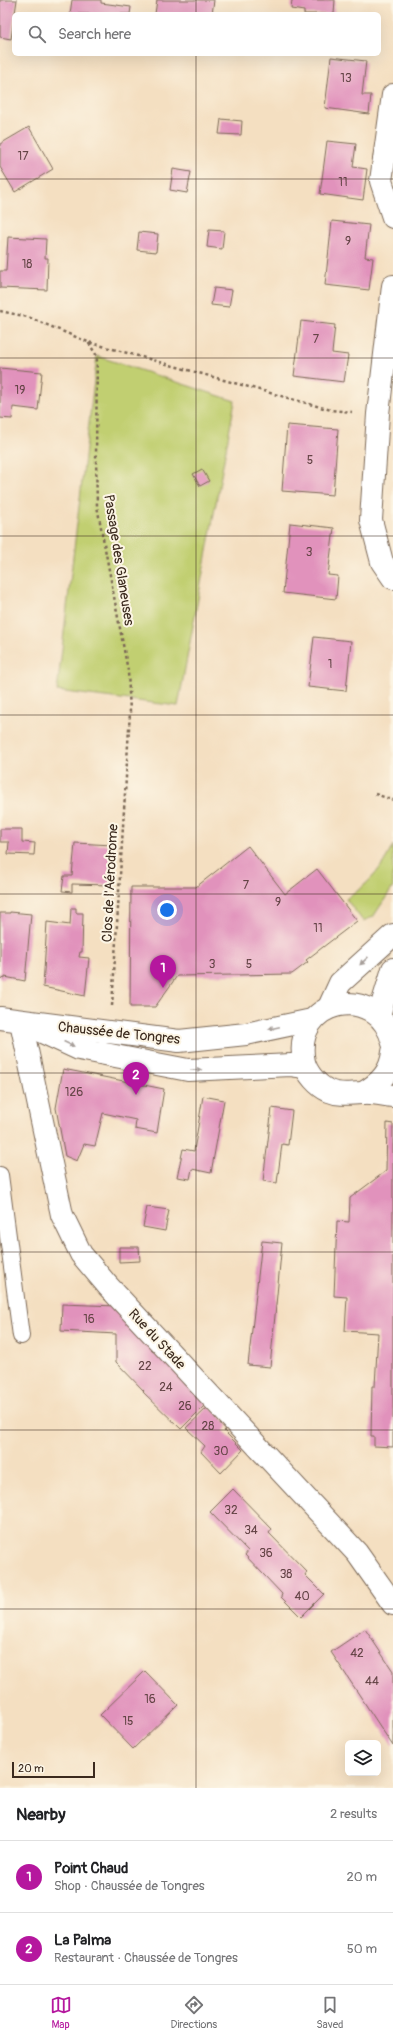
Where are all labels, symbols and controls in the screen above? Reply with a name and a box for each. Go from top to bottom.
search box [12,12,381,56]
icon: search [26,23,48,45]
text: Search here [58,25,131,44]
house number: 13 [340,71,352,86]
house number: 17 [17,149,29,164]
house number: 11 [338,175,348,190]
house number: 9 [345,234,351,249]
house number: 18 [22,257,32,272]
house number: 7 [313,332,320,347]
house number: 19 [15,383,25,398]
house number: 5 [307,453,313,468]
street label: Passage des Glaneuses [100,493,138,628]
house number: 3 [306,545,313,560]
house number: 1 [328,657,332,672]
street label: Clos de l'Aérodrome [98,823,122,943]
house number: 7 [243,878,250,893]
house number: 9 [275,895,281,910]
your location [157,900,177,920]
house number: 11 [313,921,323,936]
pin: 1 [150,955,176,988]
one-way arrow [359,956,369,966]
house number: 3 [209,957,216,972]
house number: 5 [246,957,252,972]
street label: Chaussée de Tongres [57,1018,182,1048]
one-way arrow [268,1026,280,1032]
one-way arrow [63,1041,74,1047]
pin: 2 [123,1062,149,1095]
one-way arrow [190,1066,202,1073]
house number: 126 [65,1085,83,1100]
street label: Rue du Stade [125,1305,189,1373]
house number: 16 [83,1312,95,1327]
house number: 22 [138,1359,152,1374]
house number: 24 [159,1380,173,1395]
house number: 26 [178,1399,192,1414]
house number: 28 [202,1419,214,1434]
house number: 30 [214,1444,228,1459]
house number: 32 [224,1503,238,1518]
house number: 34 [244,1523,258,1538]
house number: 36 [259,1546,273,1561]
house number: 38 [280,1567,292,1582]
house number: 40 [294,1589,310,1604]
house number: 42 [350,1646,364,1661]
house number: 44 [365,1674,379,1689]
house number: 16 [144,1692,156,1707]
house number: 15 [122,1714,134,1729]
map controls [345,1740,381,1776]
button: layers [345,1740,381,1776]
scale bar [12,1760,95,1779]
text: 20 m [18,1762,44,1775]
text: Nearby [16,1804,65,1825]
text: 2 results [330,1806,377,1822]
text: Point Chaud [54,1859,128,1878]
text: 1 [26,1869,32,1885]
text: 20 m [346,1869,377,1885]
text: Shop · Chaussée de Tongres [54,1878,205,1894]
text: La Palma [54,1931,111,1950]
text: 2 [25,1941,33,1957]
text: 50 m [347,1941,377,1957]
text: Restaurant · Chaussée de Tongres [54,1950,238,1966]
tab: Map [50,1994,72,2031]
tab: Directions [171,1994,217,2031]
tab: Saved [316,1994,343,2031]

